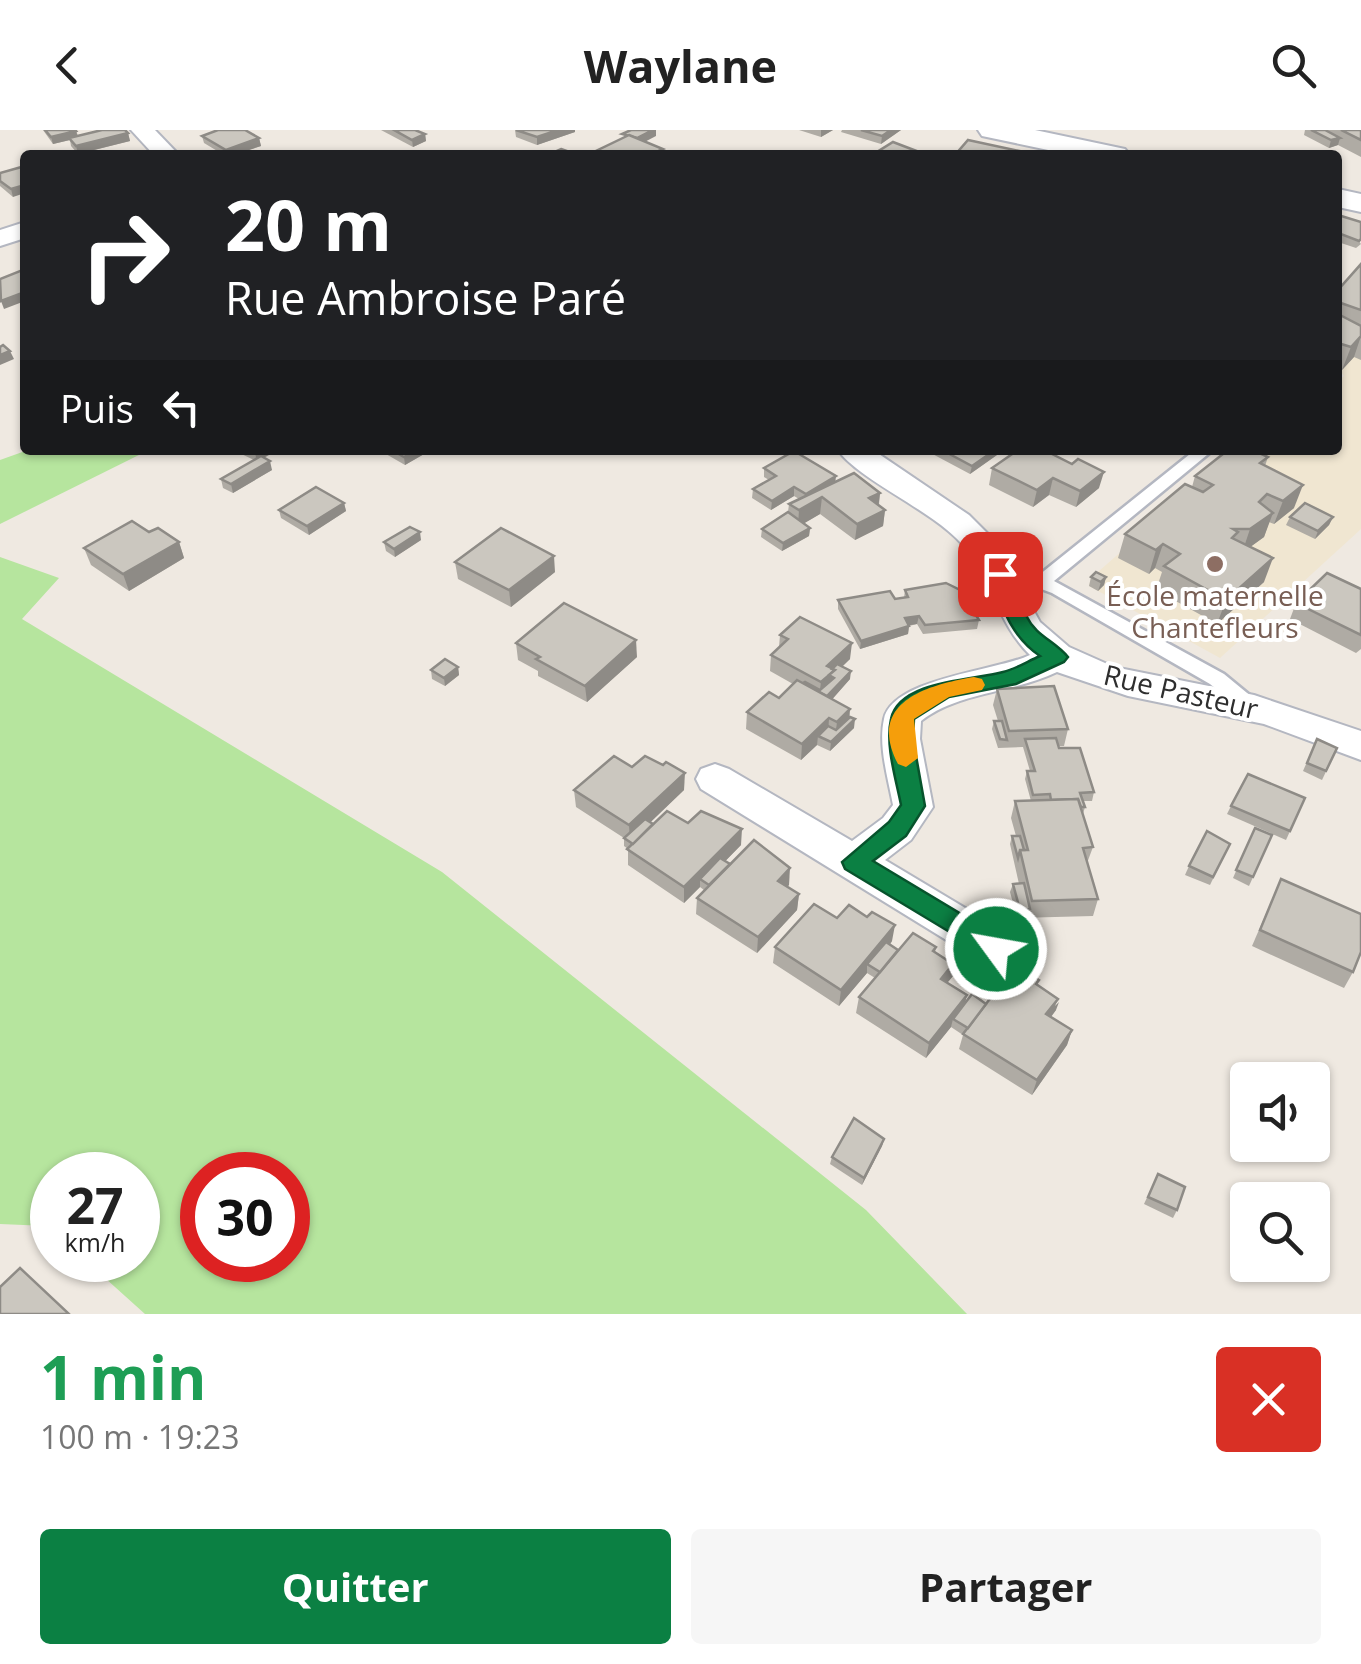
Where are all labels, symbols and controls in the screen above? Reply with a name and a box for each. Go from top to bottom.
text: Waylane [584,35,777,96]
icon: back [40,38,95,93]
icon: search [1266,38,1321,93]
text: 20 m [225,176,392,272]
icon: right [60,190,190,320]
text: Rue Ambroise Paré [225,267,626,328]
icon: left [154,380,209,435]
text: Puis [60,382,134,434]
pin [958,532,1043,617]
icon: arrive [973,547,1028,602]
marker: École maternelle Chantefleurs [1204,553,1226,575]
place label: École maternelle Chantefleurs [1106,576,1324,646]
street label: Rue Pasteur [1100,655,1263,727]
position arrow [944,897,1048,1001]
map controls [1230,1062,1330,1282]
button: sound [1230,1062,1330,1162]
speed limit sign: 30 [180,1152,310,1282]
text: 27 [66,1171,124,1239]
button: search [1230,1182,1330,1282]
text: km/h [65,1225,125,1259]
text: 1 min [40,1336,207,1418]
button: close [1216,1347,1321,1452]
text: 100 m · 19:23 [40,1415,239,1458]
button: Quitter [40,1529,671,1644]
button: Partager [691,1529,1321,1644]

